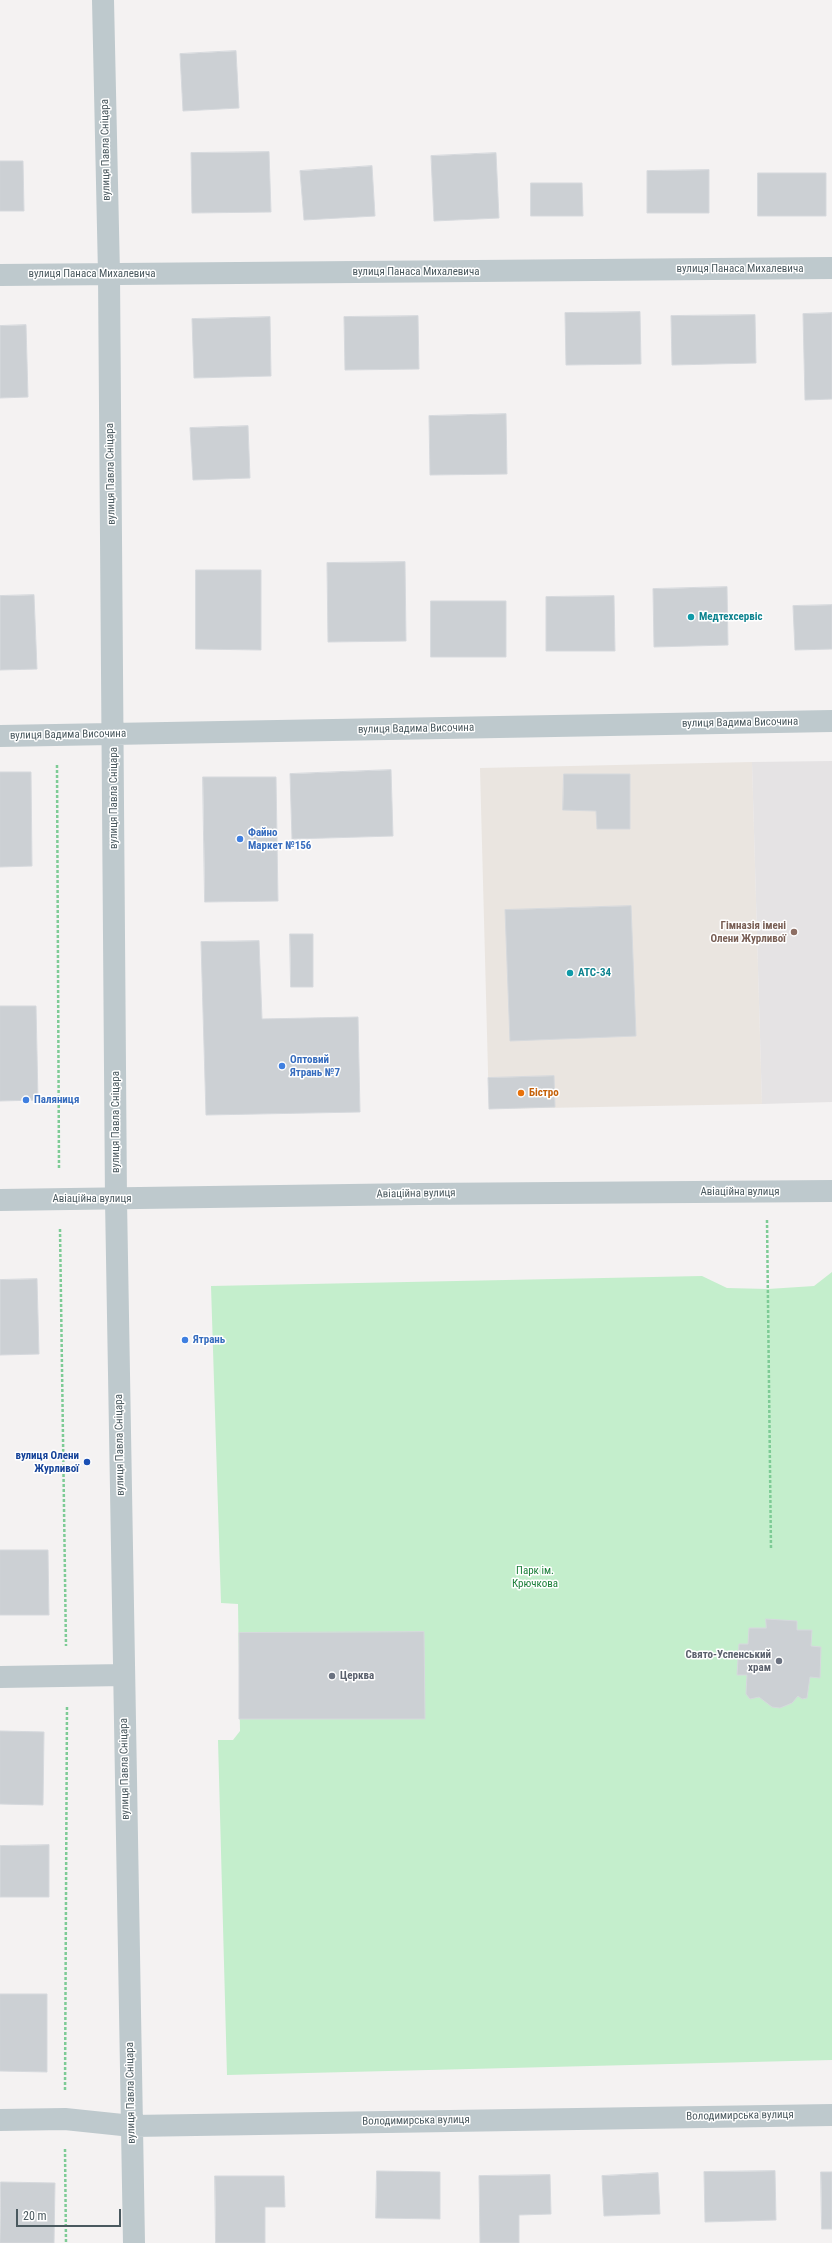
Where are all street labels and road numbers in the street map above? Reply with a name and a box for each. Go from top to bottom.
street label: вулиця Павла Сніцара [99,99,113,201]
street label: вулиця Панаса Михалевича [676,262,804,276]
street label: вулиця Панаса Михалевича [352,265,480,279]
street label: вулиця Панаса Михалевича [28,267,156,281]
street label: вулиця Павла Сніцара [104,423,118,525]
street label: вулиця Вадима Височина [682,715,798,731]
street label: вулиця Вадима Височина [358,721,474,737]
street label: вулиця Вадима Височина [10,727,126,743]
street label: вулиця Павла Сніцара [107,747,121,849]
street label: вулиця Павла Сніцара [109,1071,123,1173]
street label: Авіаційна вулиця [700,1185,780,1199]
street label: Авіаційна вулиця [376,1187,456,1201]
street label: Авіаційна вулиця [52,1192,132,1206]
street label: вулиця Павла Сніцара [113,1394,127,1496]
street label: вулиця Павла Сніцара [118,1718,132,1820]
street label: вулиця Павла Сніцара [124,2042,138,2144]
street label: Володимирська вулиця [686,2108,794,2124]
street label: Володимирська вулиця [362,2113,470,2129]

